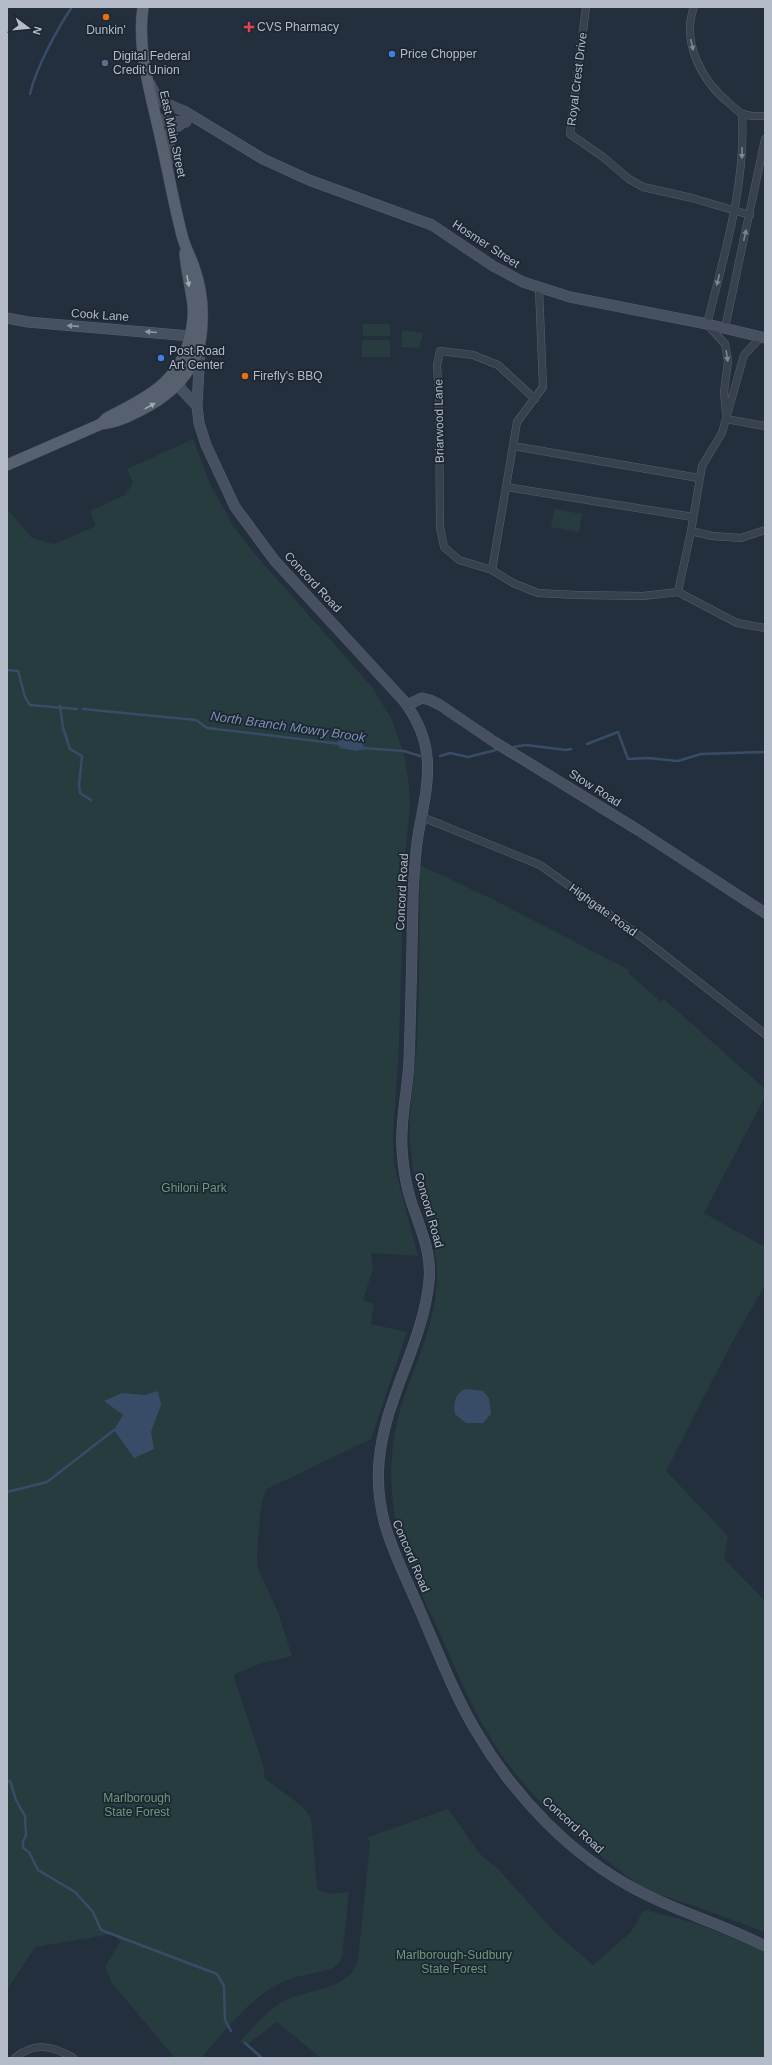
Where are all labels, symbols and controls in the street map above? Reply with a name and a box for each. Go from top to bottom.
north arrow [8,8,48,48]
marker: Dunkin' [101,12,111,22]
place label: CVS Pharmacy [257,20,339,34]
marker: CVS Pharmacy [244,22,254,32]
place label: Dunkin' [86,23,126,37]
text: N [31,25,44,36]
street label: Royal Crest Drive [564,31,590,127]
one-way arrow [690,39,696,51]
place label: Price Chopper [400,47,477,61]
place label: Digital Federal Credit Union [113,49,190,77]
marker: Price Chopper [387,49,397,59]
marker: Digital Federal Credit Union [100,58,110,68]
street label: East Main Street [157,89,189,179]
one-way arrow [739,147,745,160]
street label: Hosmer Street [450,217,523,271]
one-way arrow [743,229,749,242]
one-way arrow [715,274,721,286]
one-way arrow [186,275,192,287]
street label: Cook Lane [71,306,130,324]
one-way arrow [67,322,79,329]
one-way arrow [145,328,157,335]
place label: Post Road Art Center [169,344,225,372]
one-way arrow [724,350,730,363]
marker: Post Road Art Center [156,353,166,363]
place label: Firefly's BBQ [253,369,323,383]
marker: Firefly's BBQ [240,371,250,381]
street label: Briarwood Lane [431,379,447,463]
one-way arrow [144,403,156,409]
street label: Concord Road [281,549,345,615]
water label: North Branch Mowry Brook [210,708,368,745]
street label: Stow Road [566,767,624,809]
street label: Concord Road [393,853,411,931]
street label: Highgate Road [566,881,640,939]
street label: Concord Road [412,1171,446,1249]
park label: Ghiloni Park [161,1181,228,1195]
street label: Concord Road [389,1518,433,1594]
park label: Marlborough State Forest [103,1791,171,1819]
street label: Concord Road [540,1794,606,1856]
park label: Marlborough-Sudbury State Forest [396,1948,512,1976]

